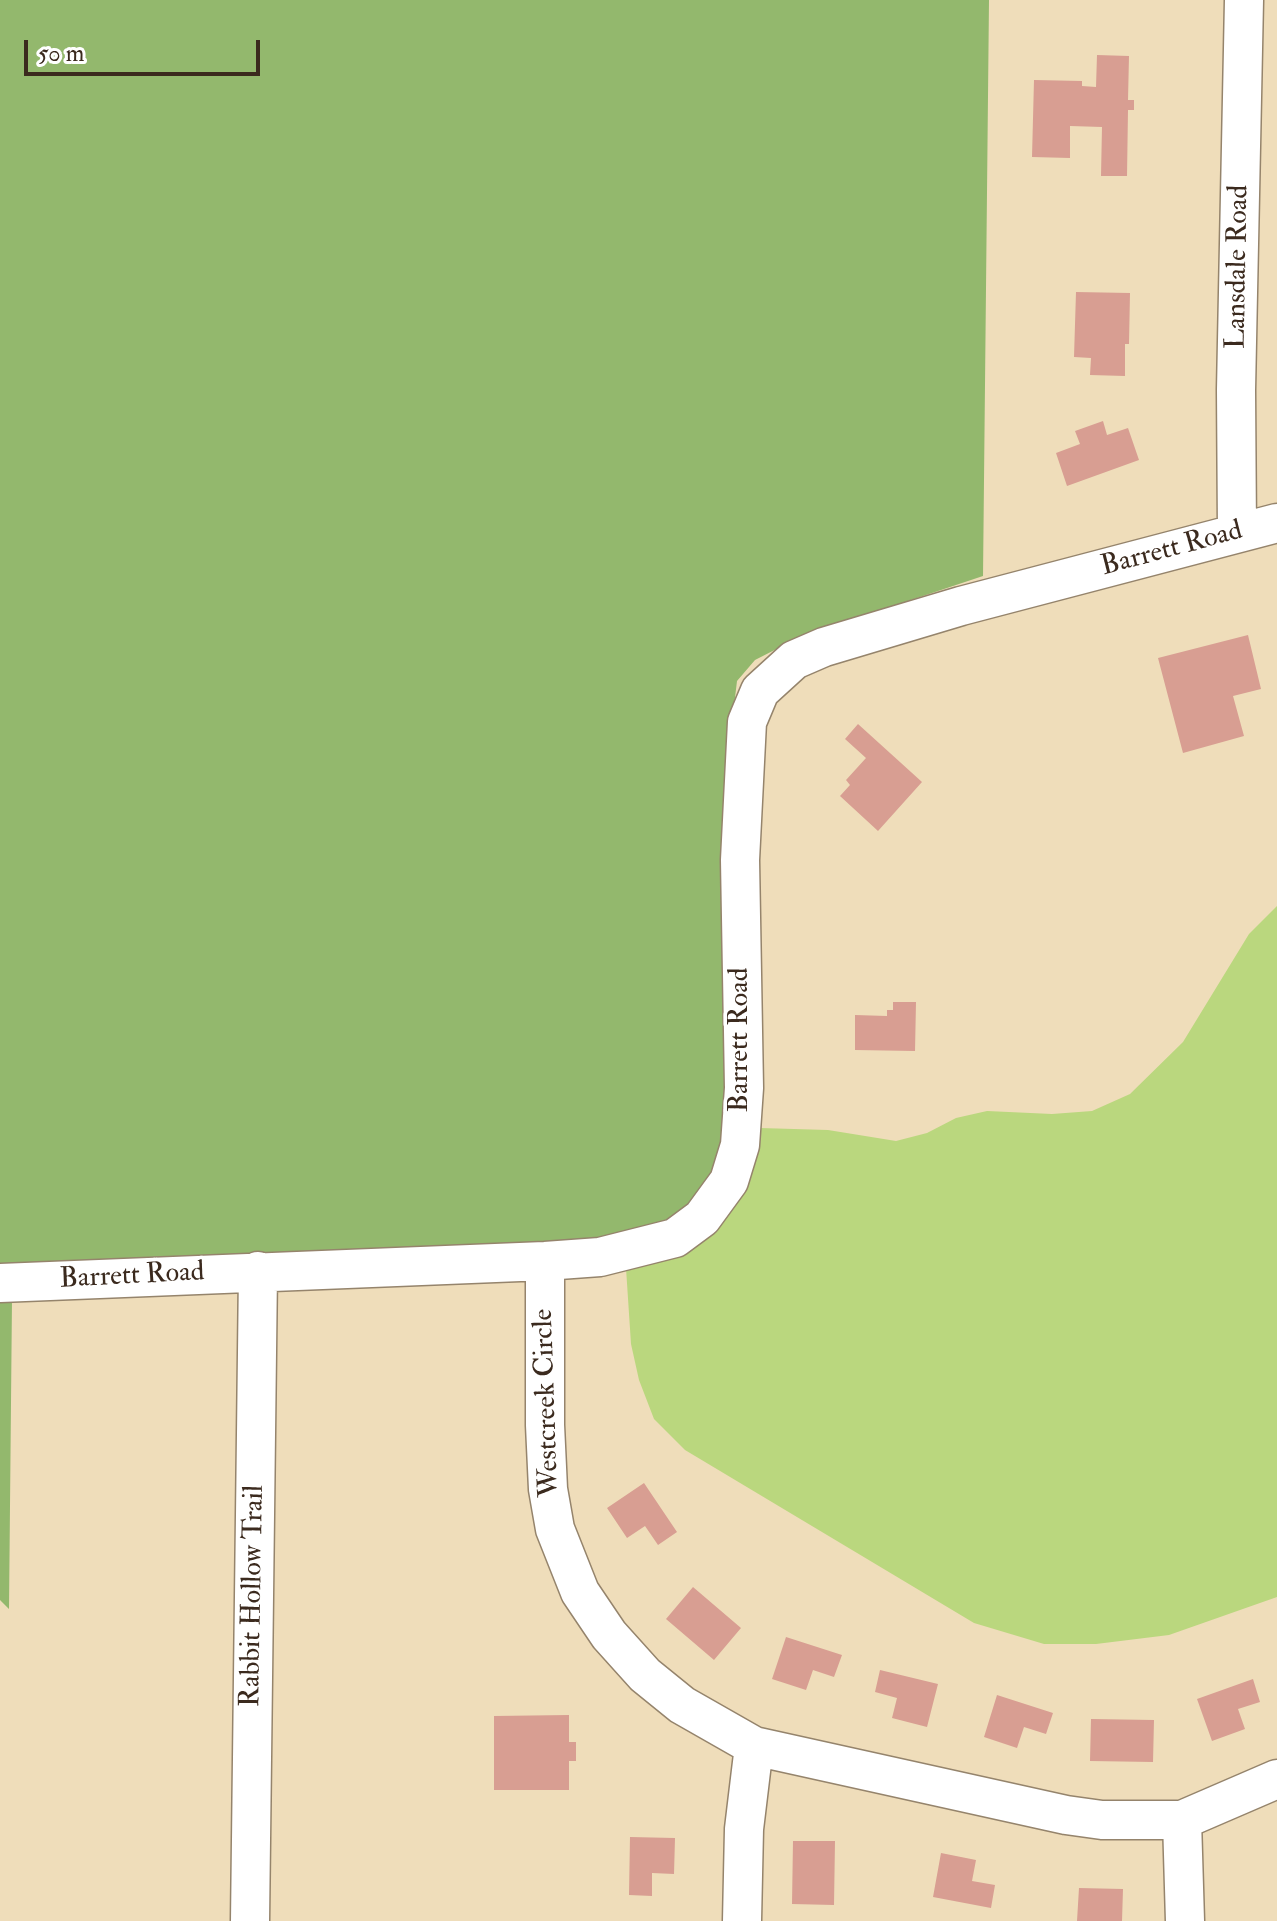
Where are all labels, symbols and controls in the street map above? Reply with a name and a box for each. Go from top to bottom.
scale bar [28,24,264,74]
text: 50 m [38,38,84,69]
street label: Lansdale Road [1221,185,1257,349]
street label: Barrett Road [1098,515,1246,585]
street label: Barrett Road [724,968,758,1112]
street label: Barrett Road [59,1256,205,1298]
street label: Westcreek Circle [528,1308,568,1498]
street label: Rabbit Hollow Trail [235,1485,273,1707]

